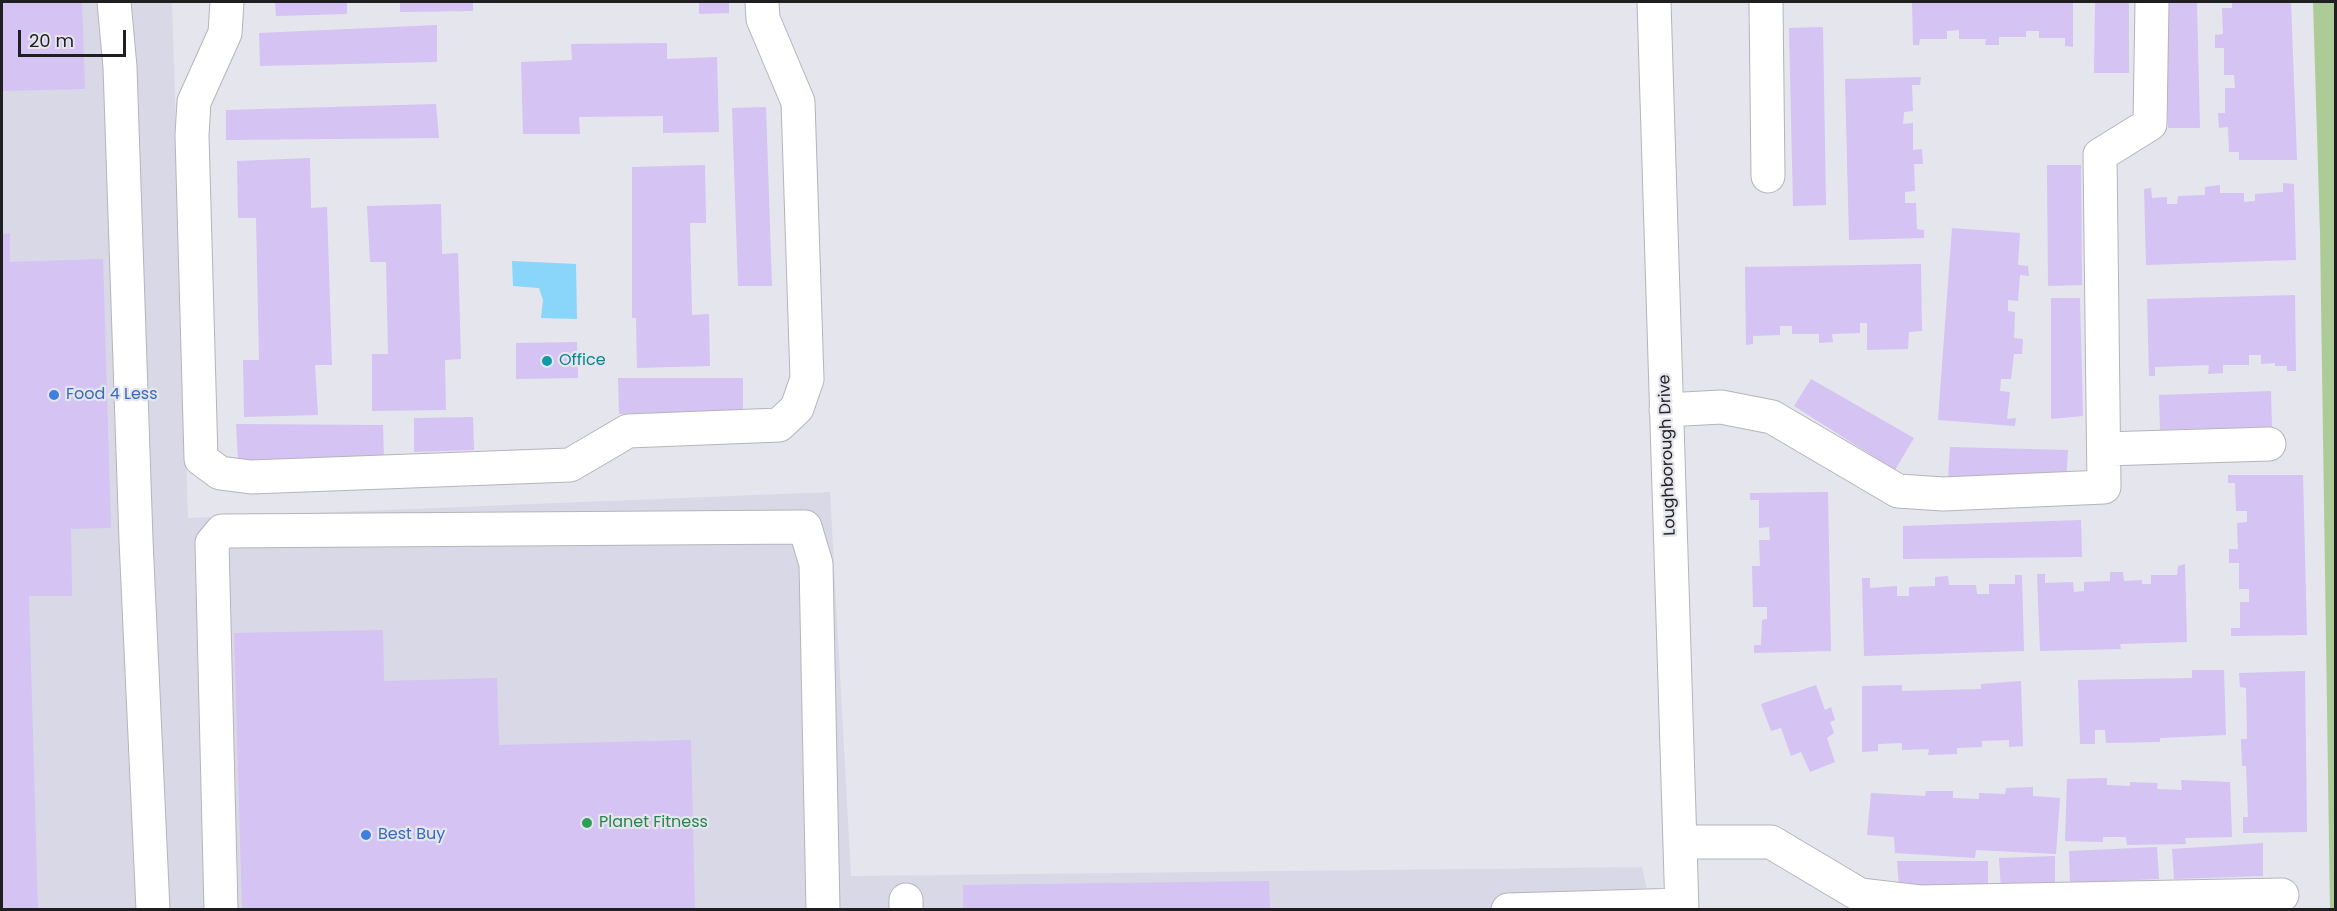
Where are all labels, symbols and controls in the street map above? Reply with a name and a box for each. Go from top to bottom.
scale bar [21,18,129,56]
text: 20 m [29,28,74,53]
place label: Office [559,351,606,371]
marker: Office [540,354,554,368]
street label: Loughborough Drive [1656,374,1680,536]
place label: Food 4 Less [66,385,158,405]
marker: Food 4 Less [47,388,61,402]
place label: Planet Fitness [599,813,708,833]
marker: Planet Fitness [580,816,594,830]
place label: Best Buy [378,825,445,845]
marker: Best Buy [359,828,373,842]

